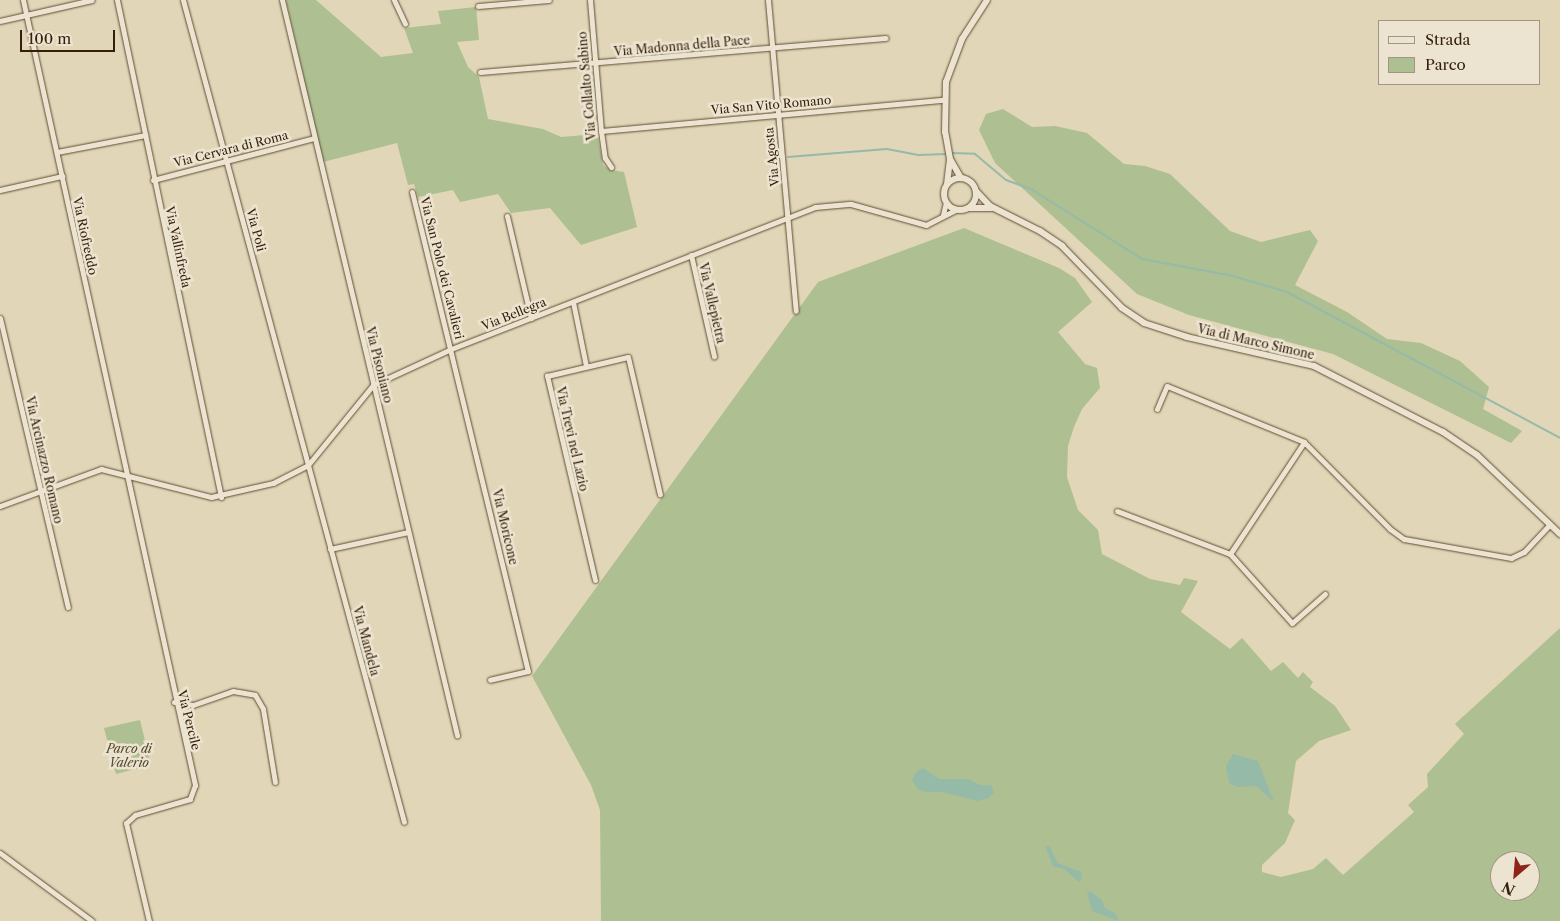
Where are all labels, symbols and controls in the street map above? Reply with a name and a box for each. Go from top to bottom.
scale bar [22,20,118,52]
legend [1378,20,1540,85]
text: 100 m [28,29,71,48]
text: Strada [1425,30,1471,49]
street label: Via Collalto Sabino [575,31,599,141]
street label: Via Madonna della Pace [613,33,751,59]
text: Parco [1425,55,1466,74]
street label: Via San Vito Romano [710,93,832,117]
street label: Via Agosta [762,126,782,188]
street label: Via Cervara di Roma [172,128,290,170]
street label: Via San Polo dei Cavalieri [417,195,467,341]
street label: Via Riofreddo [70,196,100,276]
street label: Via Vallinfreda [162,205,194,289]
street label: Via Poli [243,207,269,253]
street label: Via Vallepietra [696,261,728,345]
street label: Via Bellegra [480,295,548,333]
street label: Via di Marco Simone [1196,322,1316,362]
street label: Via Pisoniano [363,325,395,405]
street label: Via Trevi nel Lazio [553,385,591,493]
street label: Via Arcinazzo Romano [22,395,66,525]
street label: Via Moricone [489,488,521,566]
street label: Via Mandela [350,605,382,677]
street label: Via Percile [175,689,203,751]
park label: Parco di Valerio [106,742,152,770]
north arrow [1490,851,1540,901]
text: N [1499,878,1518,899]

